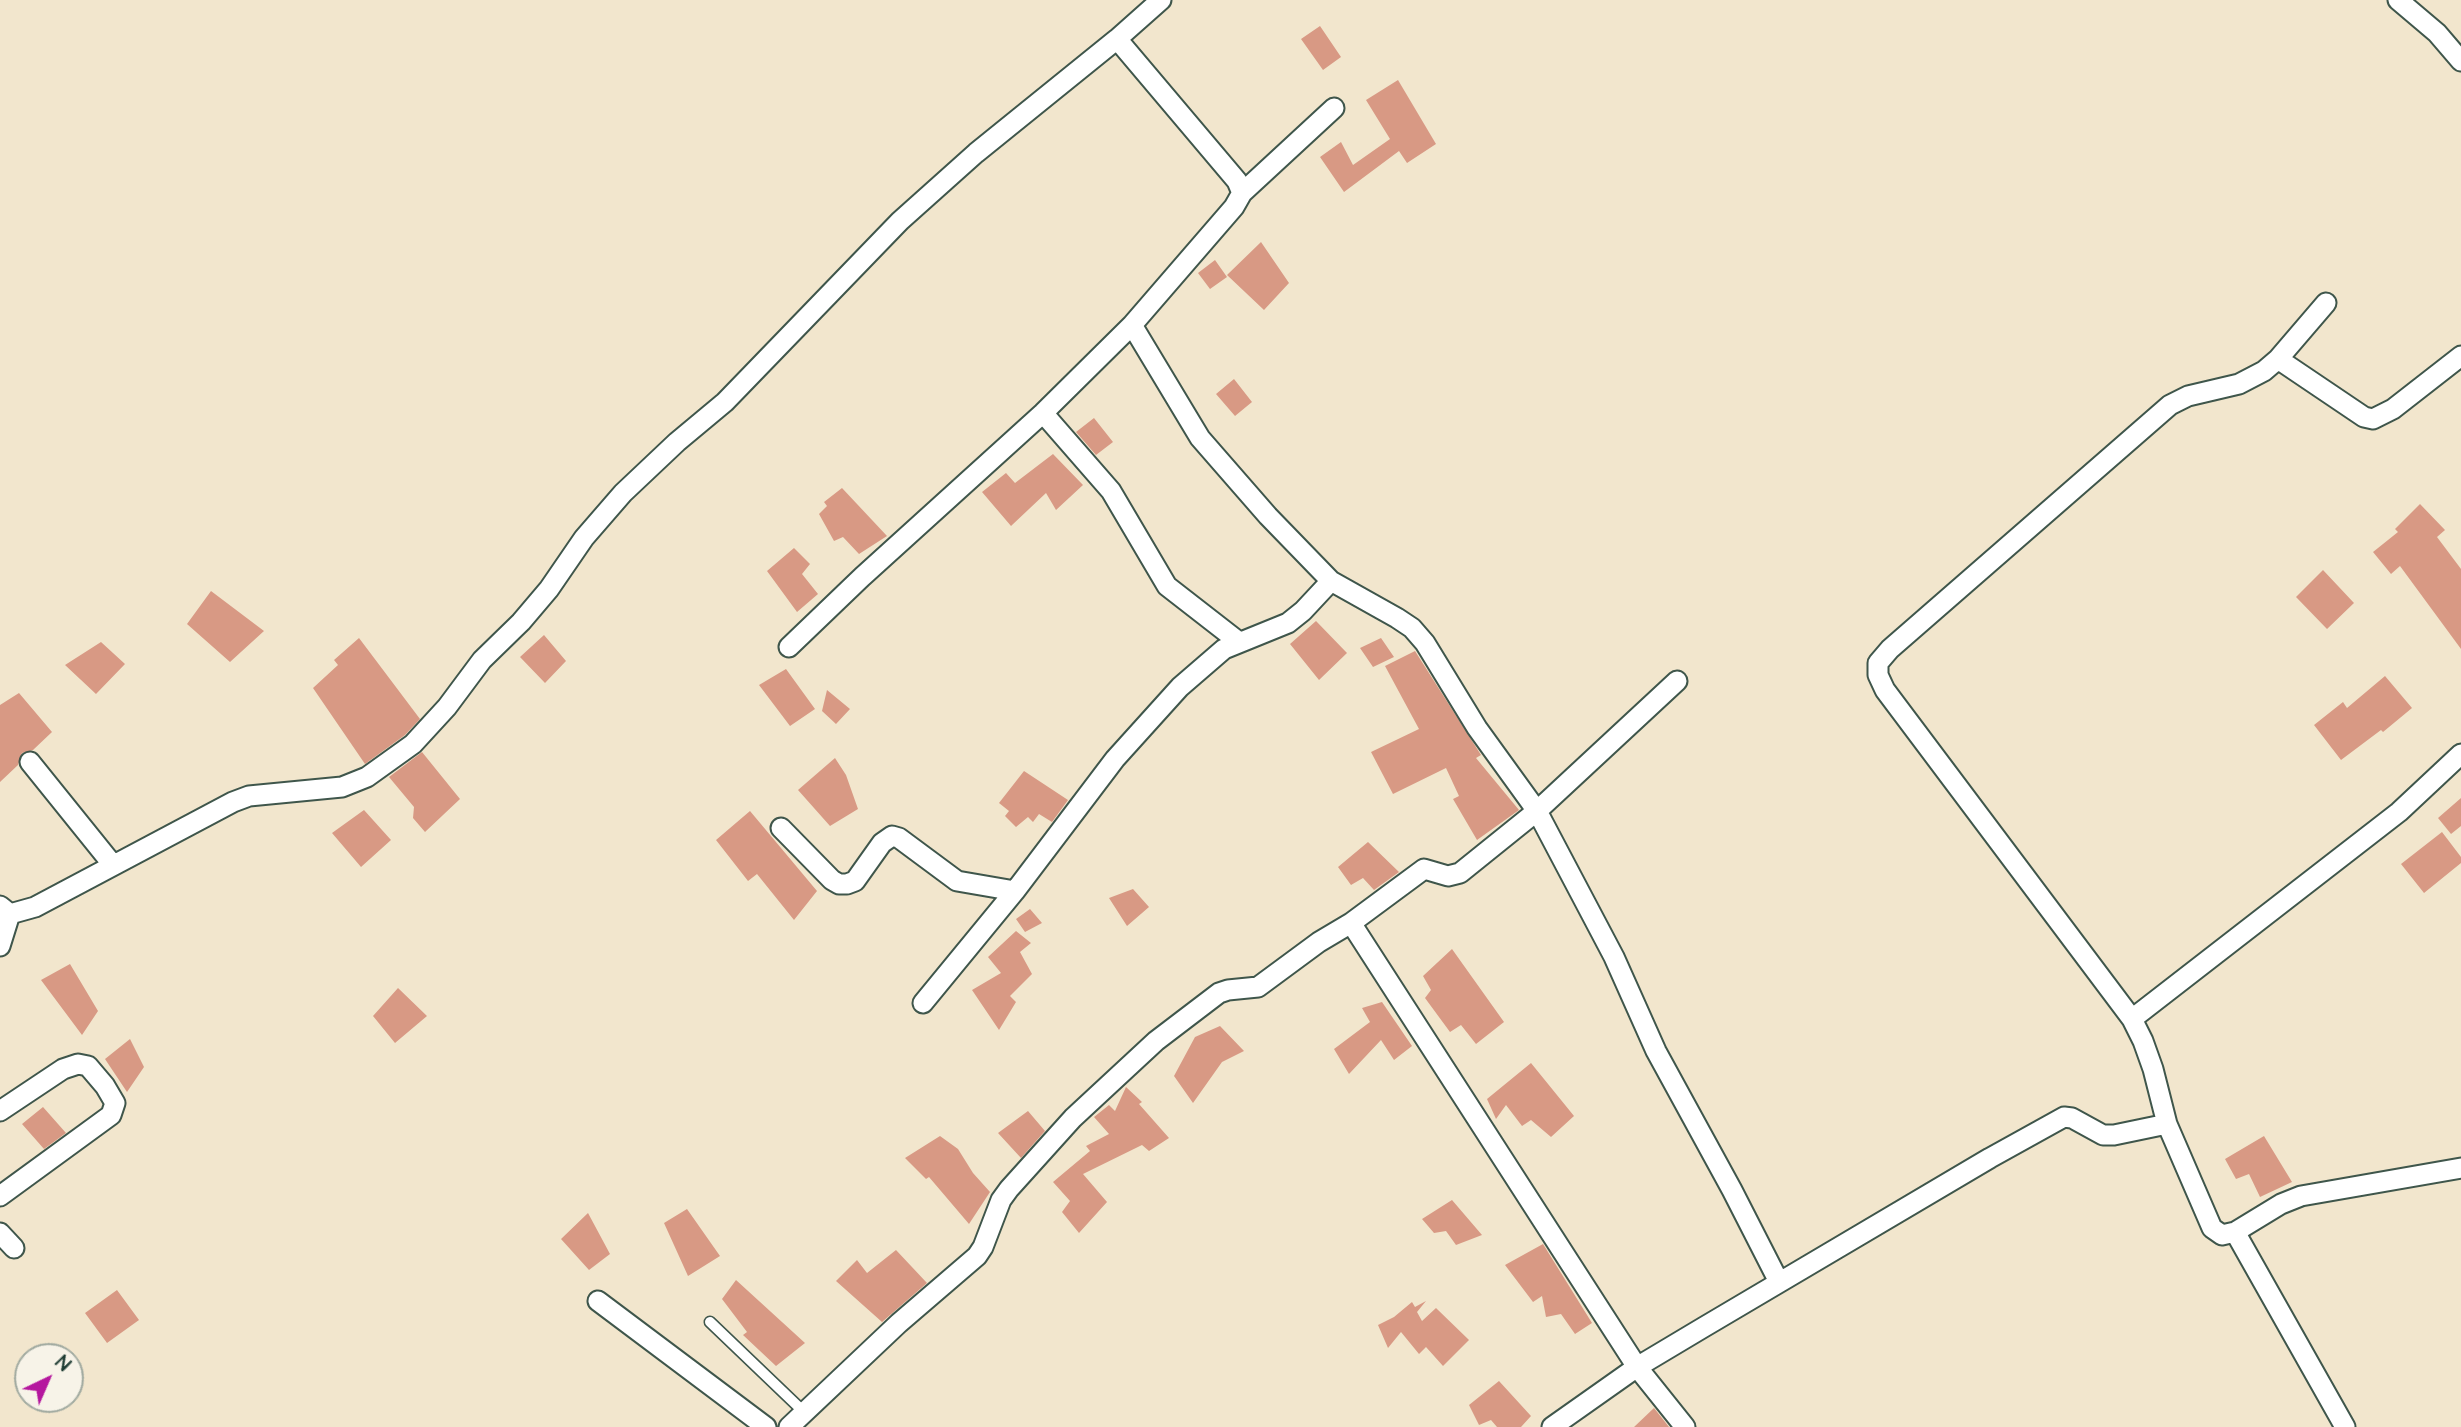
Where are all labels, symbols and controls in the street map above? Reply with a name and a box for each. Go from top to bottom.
north arrow [14,1343,84,1413]
text: N [49,1350,76,1378]

